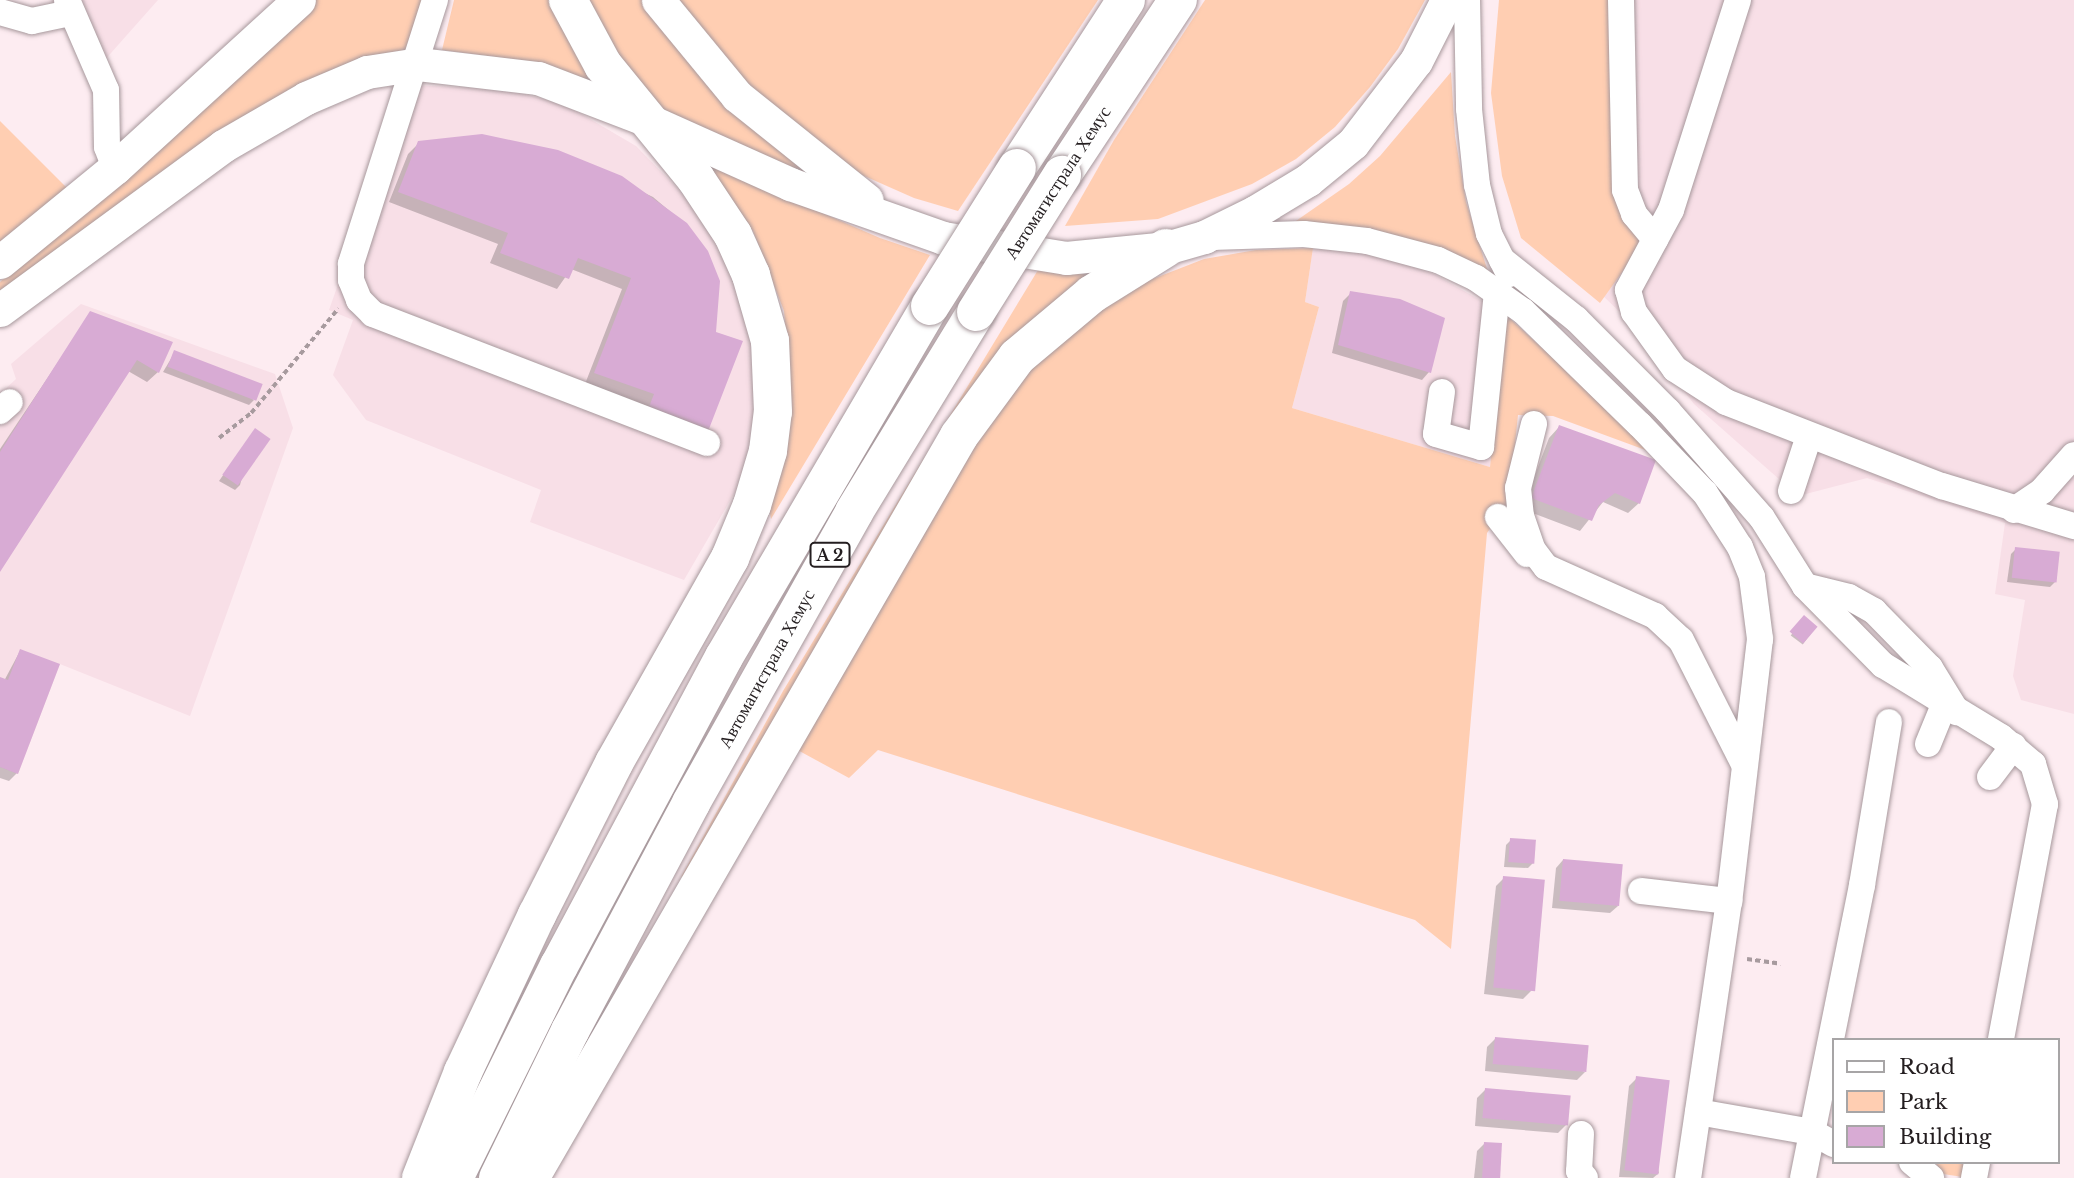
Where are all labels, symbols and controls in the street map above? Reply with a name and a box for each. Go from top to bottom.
street label: Автомагистрала Хемус [1000,102,1116,264]
road number: A 2 [809,542,851,568]
street label: Автомагистрала Хемус [714,586,820,752]
legend [1832,1038,2060,1164]
text: Road [1899,1054,1955,1080]
text: Park [1899,1089,1948,1115]
text: Building [1899,1124,1991,1150]

